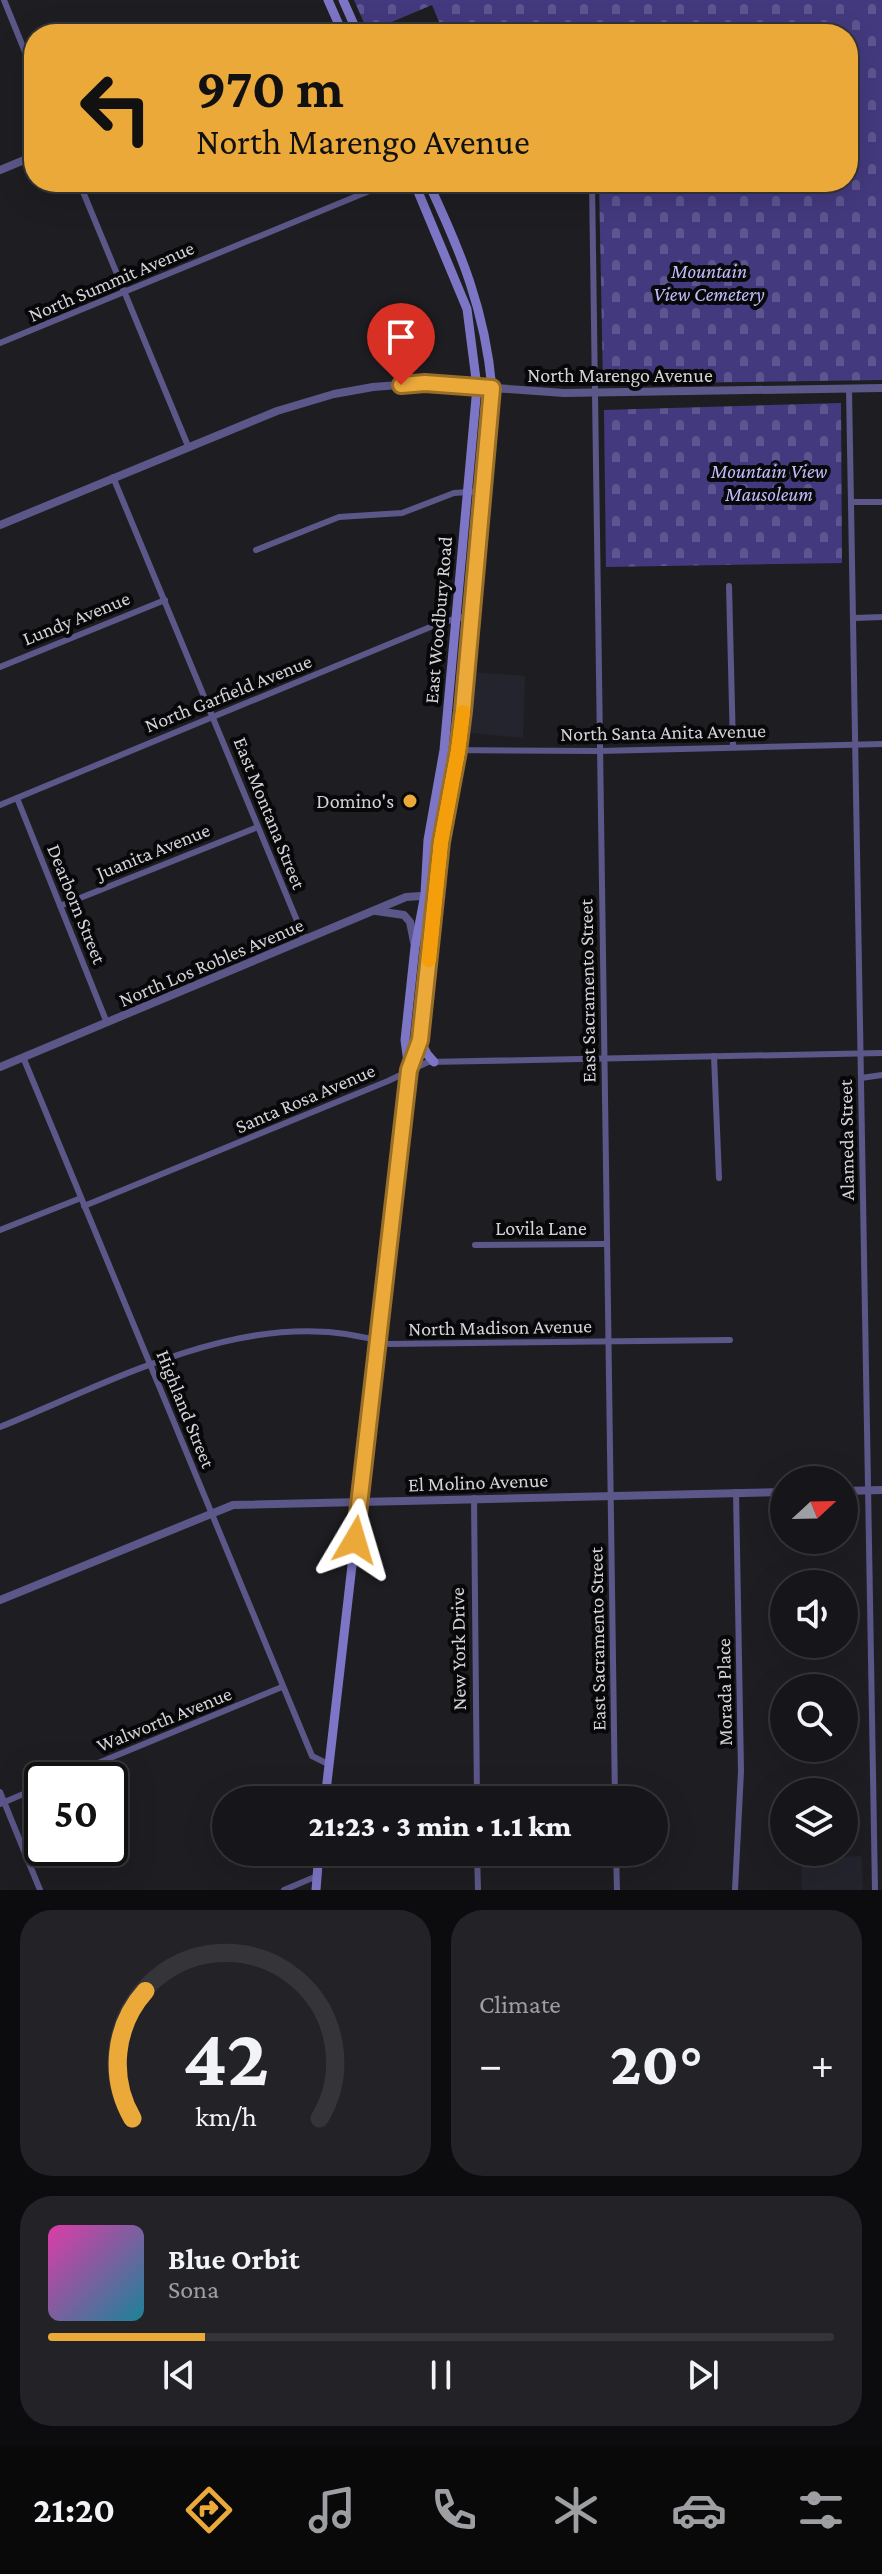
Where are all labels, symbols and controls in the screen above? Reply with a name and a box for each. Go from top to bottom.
icon: left [64,56,168,160]
text: 970 m [196,57,344,119]
text: North Marengo Avenue [196,122,530,162]
street label: North Summit Avenue [25,236,197,326]
park label: Mountain View Cemetery [653,260,765,306]
pin [367,303,435,385]
icon: arrive [379,315,423,359]
street label: North Marengo Avenue [527,364,713,387]
park label: Mountain View Mausoleum [710,460,828,505]
street label: East Woodbury Road [420,535,457,705]
street label: Lundy Avenue [19,586,133,650]
street label: North Garfield Avenue [141,649,315,737]
street label: North Santa Anita Avenue [560,719,766,745]
street label: East Montana Street [229,734,311,893]
place label: Domino's [316,790,394,812]
marker: Domino's [401,792,419,810]
street label: Juanita Avenue [91,818,213,885]
street label: Dearborn Street [43,841,111,967]
street label: East Sacramento Street [574,899,600,1083]
street label: North Los Robles Avenue [115,913,307,1011]
street label: Santa Rosa Avenue [232,1059,378,1137]
street label: Alameda Street [834,1079,858,1201]
street label: Lovila Lane [495,1217,587,1239]
street label: North Madison Avenue [408,1314,592,1340]
street label: Highland Street [151,1347,220,1472]
north arrow [770,1466,858,1554]
map controls [770,1466,858,1866]
street label: El Molino Avenue [408,1469,549,1495]
position arrow [313,1498,397,1582]
street label: East Sacramento Street [584,1547,610,1731]
button: sound [770,1570,858,1658]
street label: New York Drive [446,1587,470,1711]
street label: Morada Place [712,1638,736,1746]
button: search [770,1674,858,1762]
street label: Walworth Avenue [93,1682,235,1756]
speed limit sign: 50 [24,1762,128,1866]
button: layers [770,1778,858,1866]
text: 21:23 · 3 min · 1.1 km [309,1809,571,1842]
text: Climate [479,1990,561,2019]
text: 42 [182,2010,269,2103]
text: 20° [610,2030,703,2097]
text: − [479,2040,502,2088]
text: + [811,2040,834,2088]
text: km/h [195,2100,256,2132]
text: Blue Orbit [168,2242,299,2275]
text: Sona [168,2275,219,2304]
icon: previous [157,2353,201,2397]
icon: pause [419,2353,463,2397]
icon: next [681,2353,725,2397]
icon: directions [181,2482,237,2538]
icon: music [304,2482,360,2538]
icon: phone [426,2482,482,2538]
icon: climate [548,2482,604,2538]
icon: car [671,2482,727,2538]
icon: filters [793,2482,849,2538]
text: 21:20 [33,2490,115,2530]

